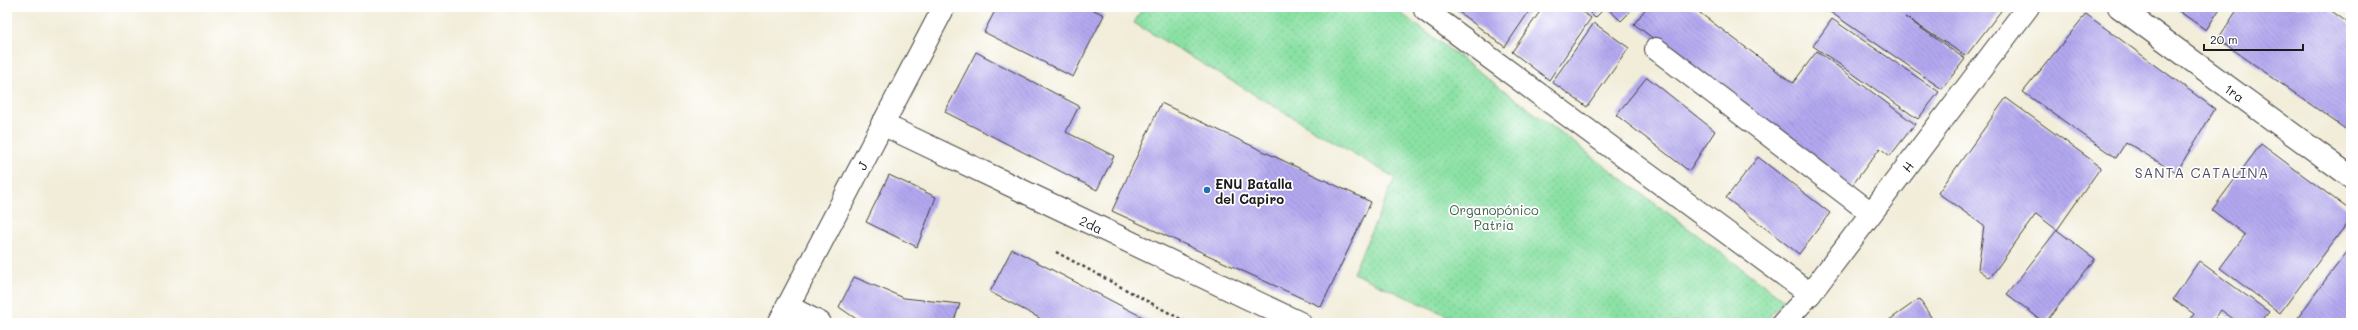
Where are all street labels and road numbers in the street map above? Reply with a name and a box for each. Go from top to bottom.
street label: 1ra [2222,79,2248,105]
street label: H [1897,157,1917,175]
street label: J [852,158,871,172]
street label: 2da [1077,211,1106,236]

